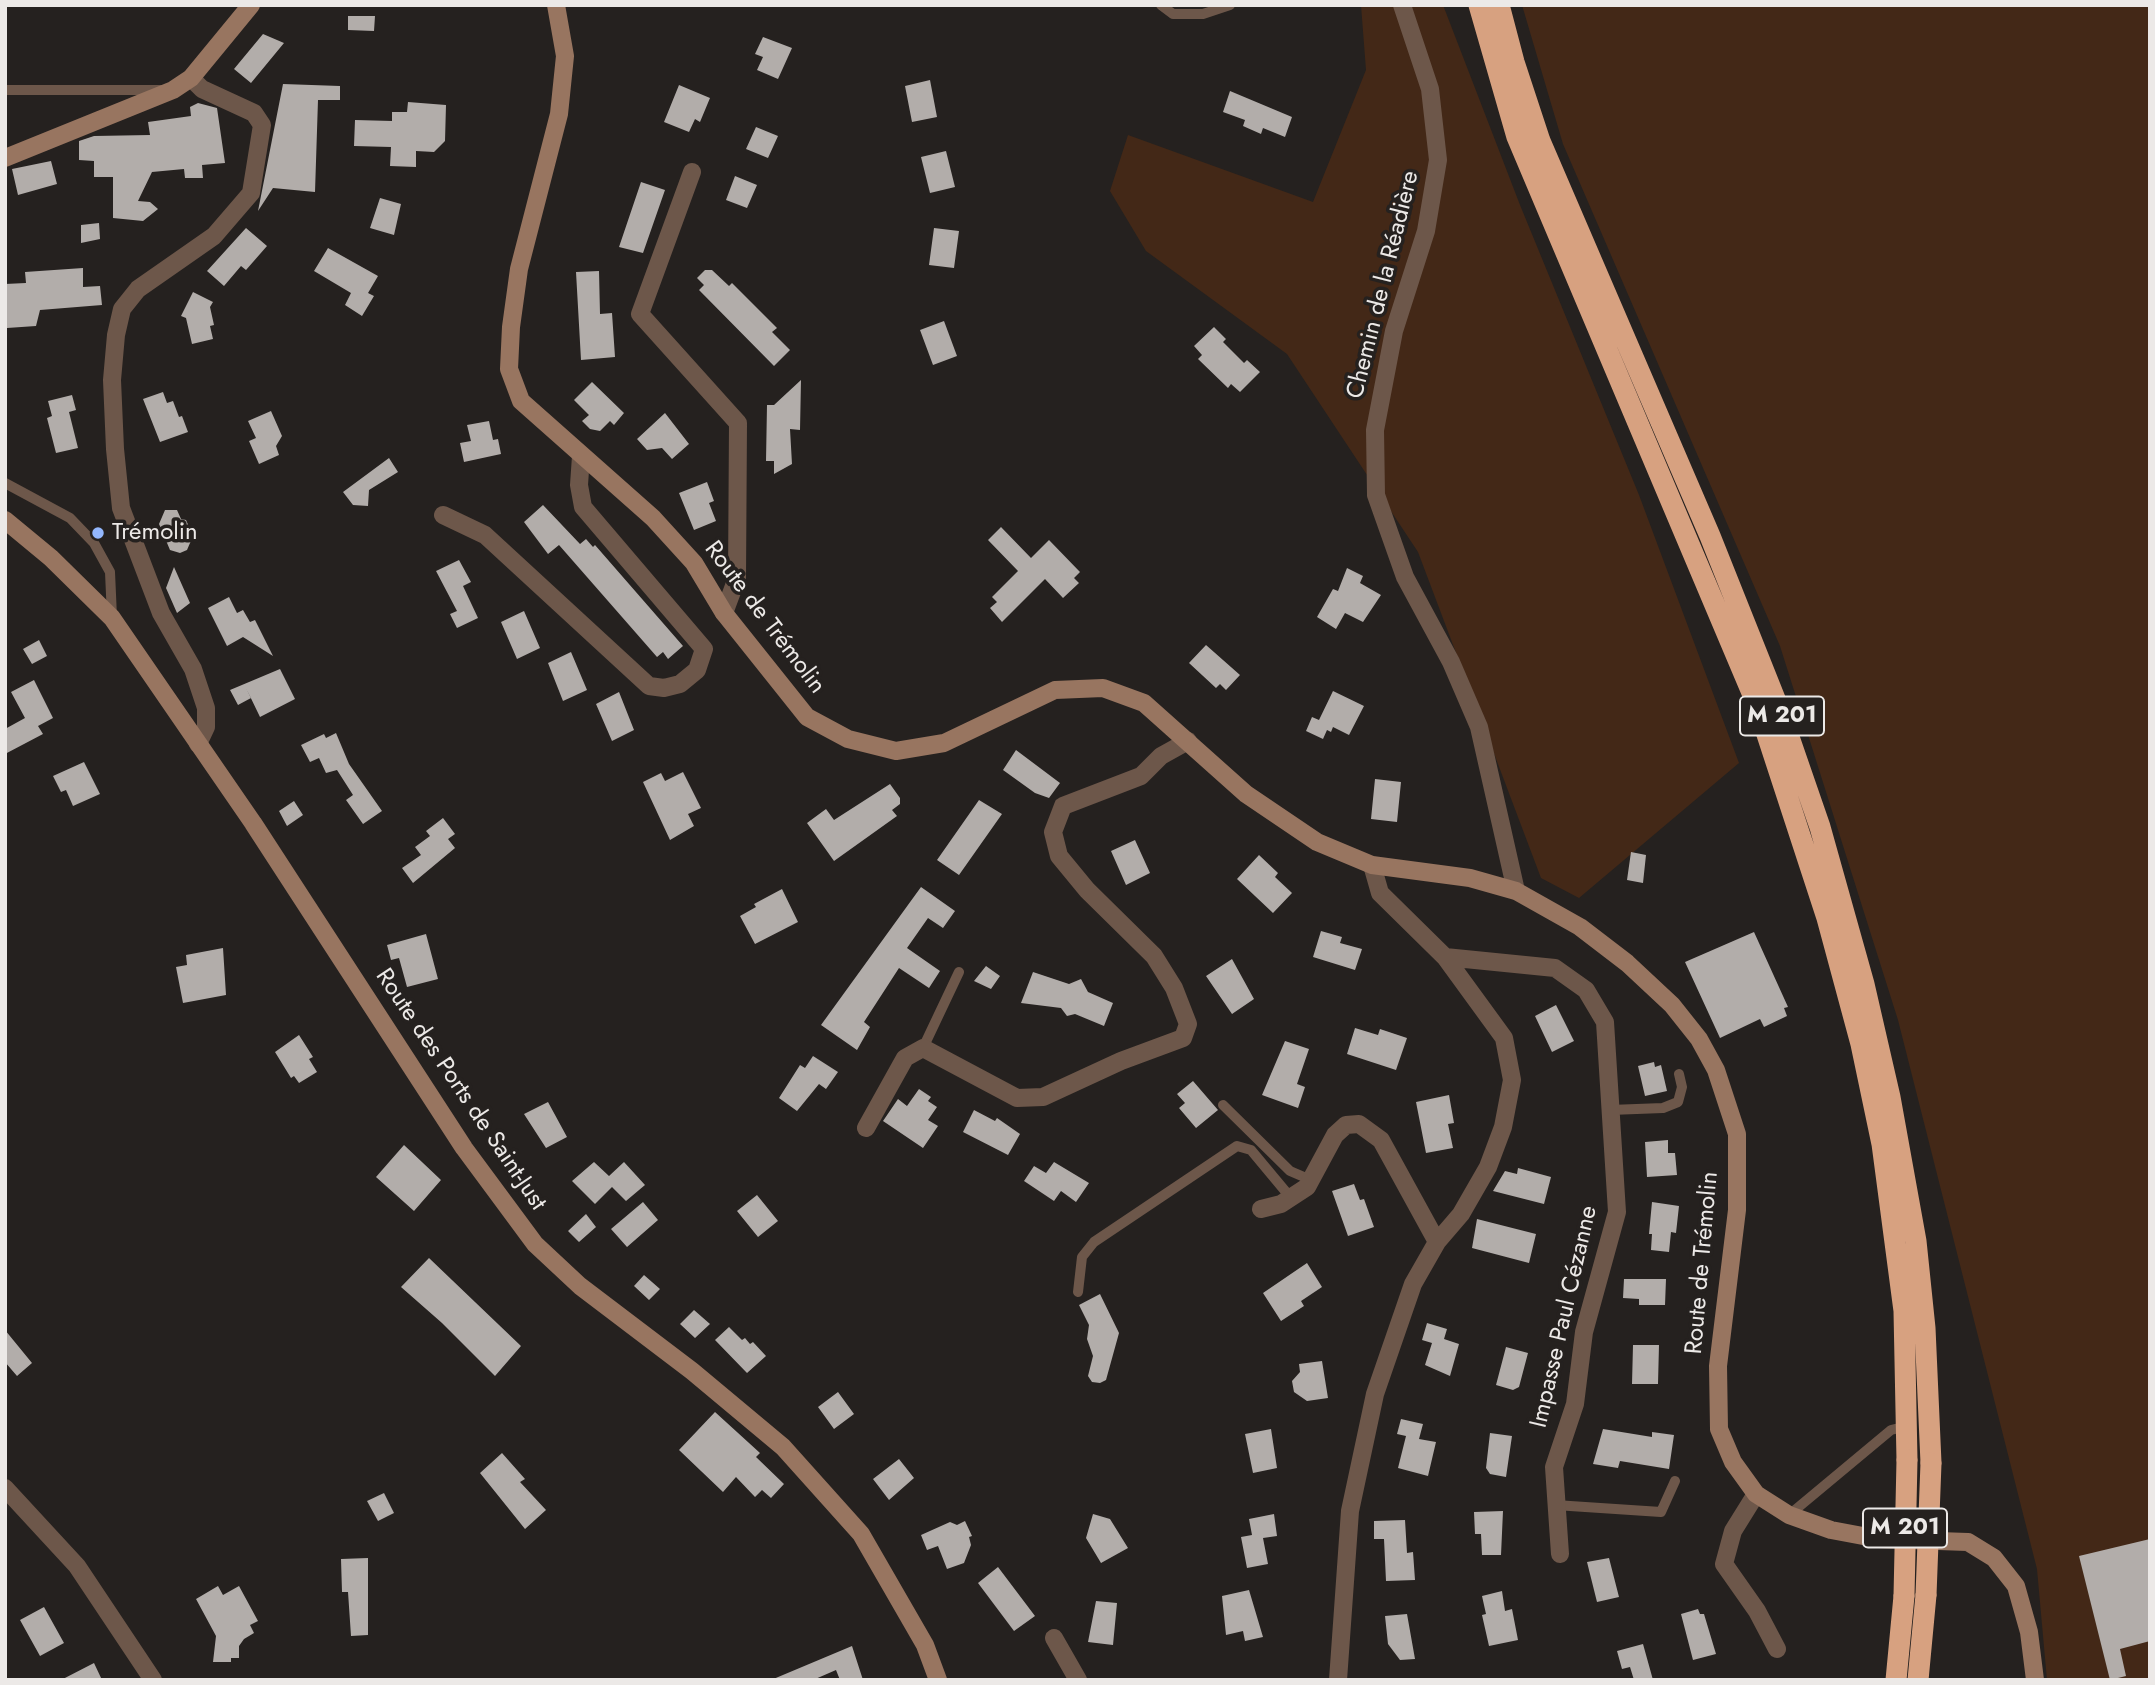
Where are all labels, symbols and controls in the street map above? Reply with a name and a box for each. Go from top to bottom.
street label: Chemin de la Réadière [1342,168,1426,402]
place label: Trémolin [112,519,198,547]
marker: Trémolin [90,525,106,541]
street label: Route de Trémolin [697,536,831,700]
road number: M 201 [1740,696,1824,736]
street label: Route des Ports de Saint-Just [368,964,552,1216]
street label: Route de Trémolin [1681,1170,1725,1356]
street label: Impasse Paul Cézanne [1525,1203,1605,1431]
road number: M 201 [1863,1508,1947,1548]

